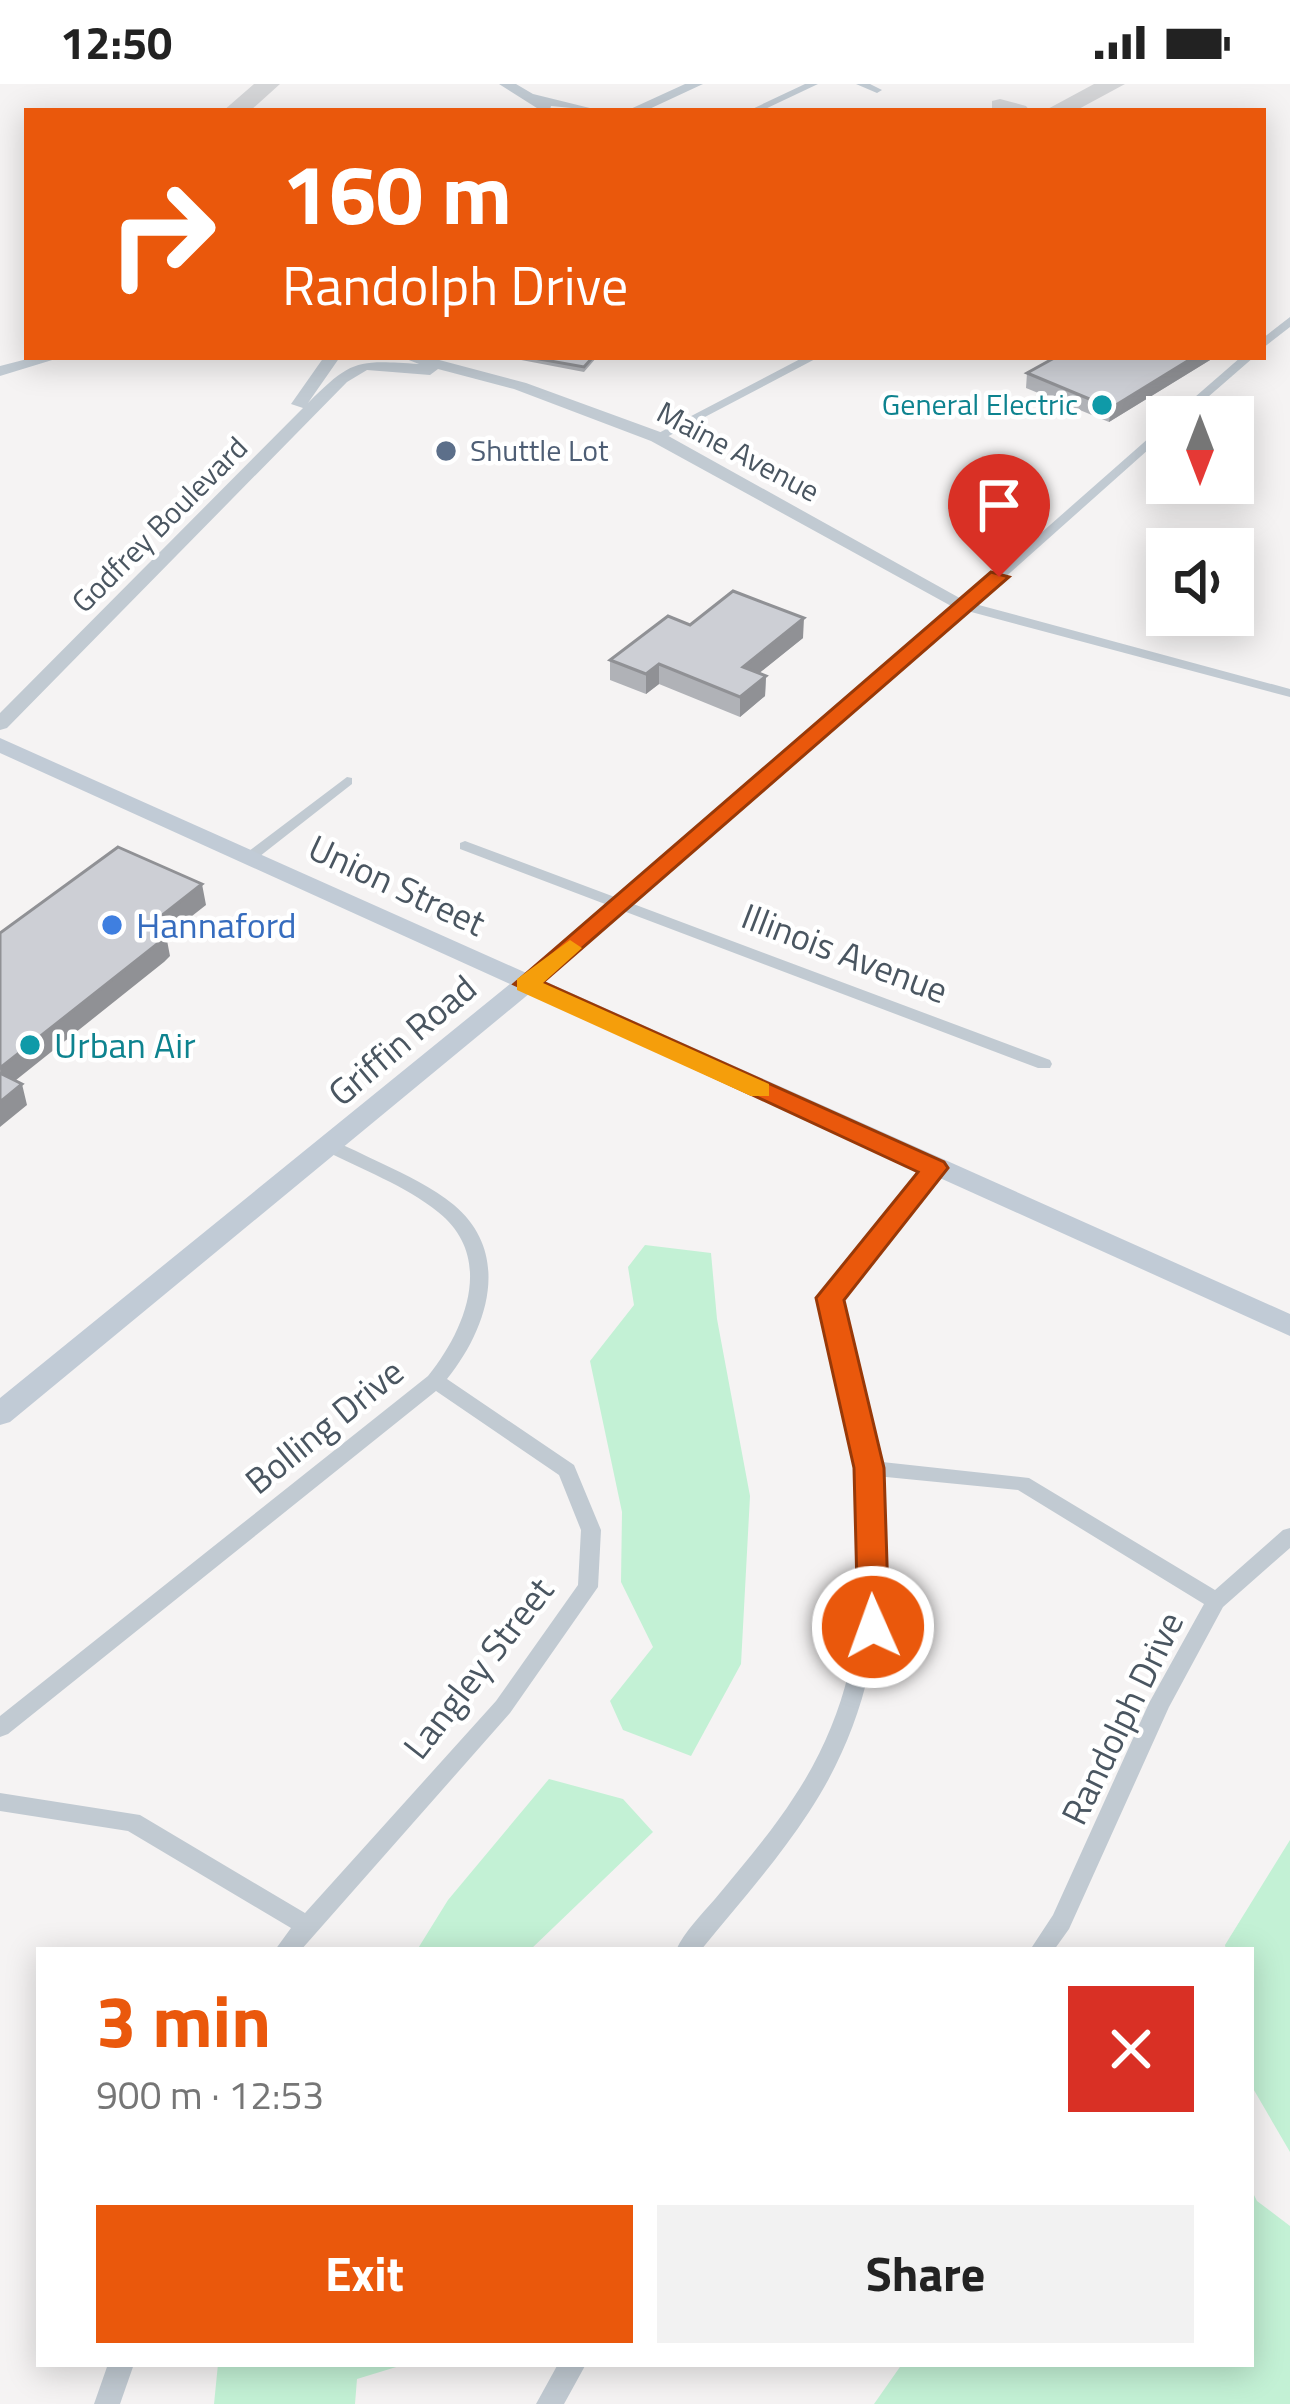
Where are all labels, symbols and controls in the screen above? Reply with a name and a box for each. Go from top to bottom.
text: 12:50 [60,8,172,76]
text: 160 m [282,129,512,257]
icon: right [84,156,240,312]
text: Randolph Drive [282,244,628,326]
place label: General Electric [882,381,1078,427]
street label: Maine Avenue [649,389,828,513]
marker: General Electric [1089,392,1115,418]
north arrow [1146,396,1254,504]
map controls [1146,396,1254,636]
street label: Godfrey Boulevard [61,426,258,623]
place label: Shuttle Lot [470,427,609,473]
marker: Shuttle Lot [433,438,459,464]
pin [948,454,1050,577]
icon: arrive [966,472,1032,538]
button: sound [1146,528,1254,636]
street label: Union Street [300,820,495,950]
street label: Illinois Avenue [734,888,956,1017]
place label: Hannaford [136,897,297,952]
marker: Hannaford [99,912,125,938]
street label: Griffin Road [315,961,488,1118]
place label: Urban Air [54,1017,196,1072]
marker: Urban Air [17,1032,43,1058]
street label: Bolling Drive [232,1344,415,1507]
position arrow [810,1564,936,1690]
street label: Langley Street [389,1565,566,1770]
street label: Randolph Drive [1046,1602,1197,1834]
text: 3 min [96,1965,271,2075]
button: close [1068,1986,1194,2112]
text: 900 m · 12:53 [96,2065,324,2124]
button: Exit [96,2205,633,2343]
button: Share [657,2205,1194,2343]

